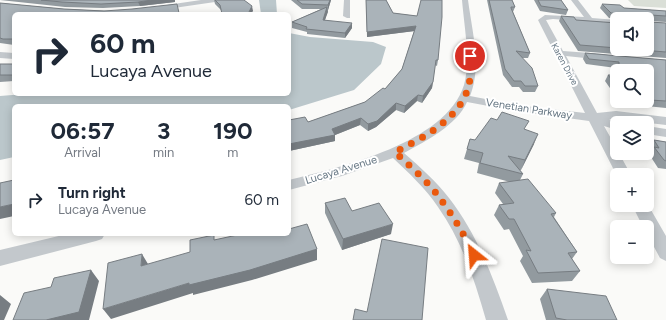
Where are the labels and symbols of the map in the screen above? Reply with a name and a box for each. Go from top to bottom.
pin [453,39,487,73]
street label: Karen Drive [549,41,581,87]
street label: Venetian Parkway [485,96,573,122]
street label: Lucaya Avenue [303,153,379,187]
position arrow [453,234,495,276]

